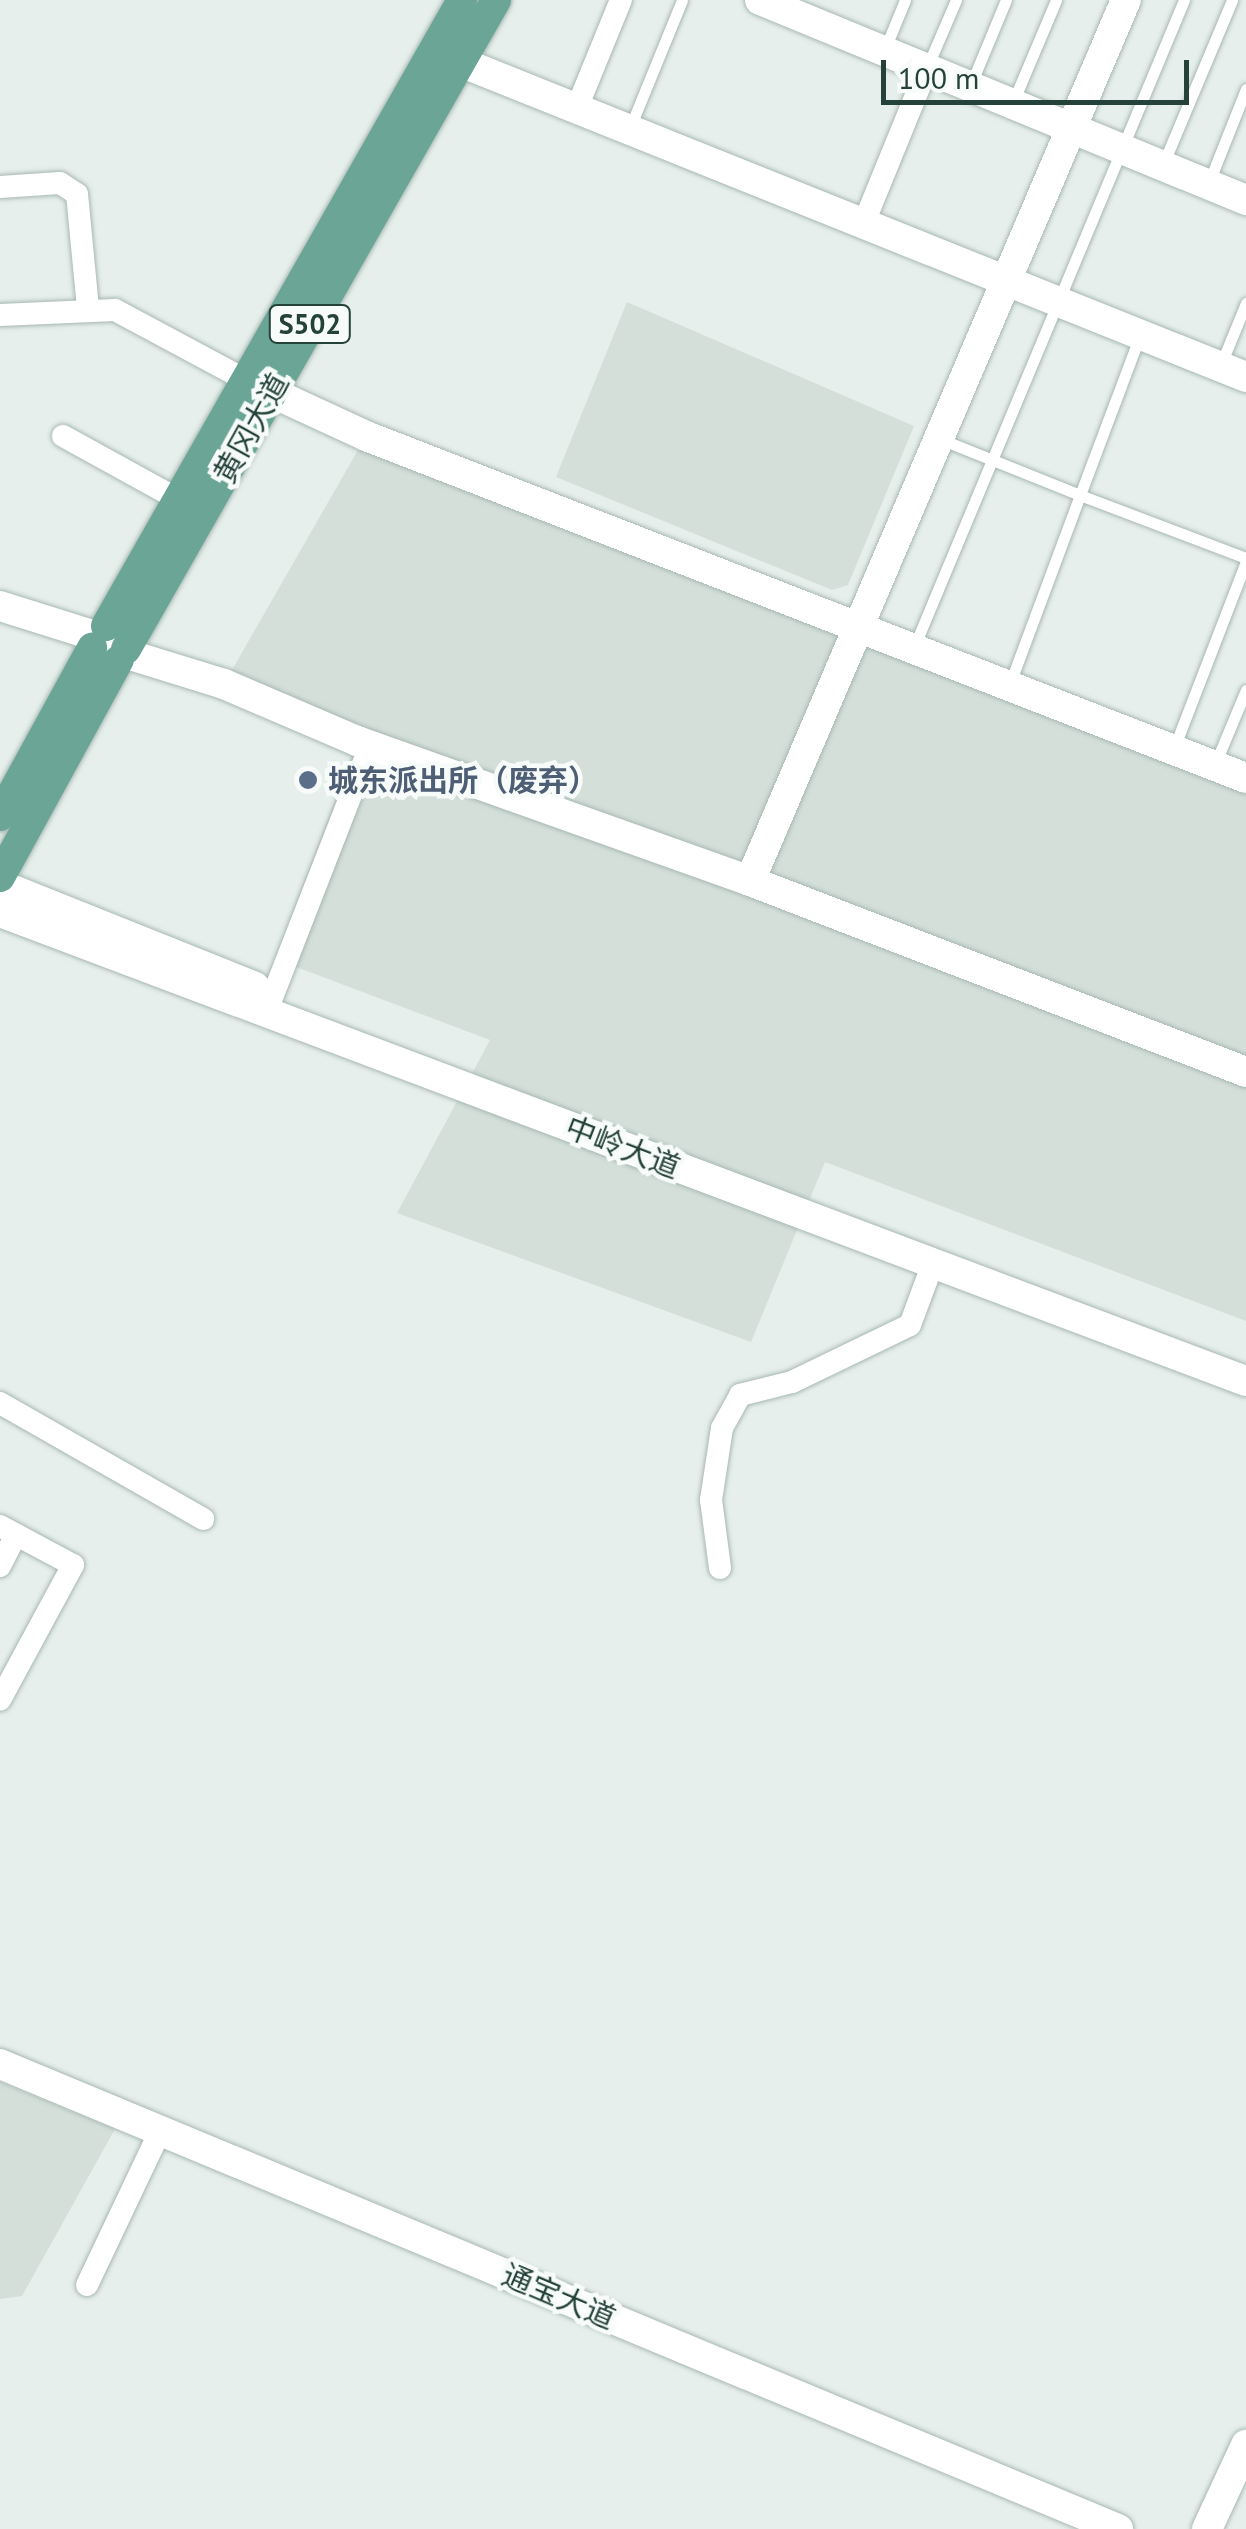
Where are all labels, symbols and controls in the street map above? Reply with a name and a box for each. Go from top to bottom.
scale bar [886,40,1194,102]
text: 100 m [898,58,979,97]
road number: S502 [268,301,352,347]
street label: 黄冈大道 [206,367,296,489]
place label: 城东派出所（废弃） [328,762,598,798]
marker: 城东派出所（废弃） [297,769,319,791]
street label: 中岭大道 [561,1109,685,1185]
street label: 通宝大道 [497,2256,621,2336]

